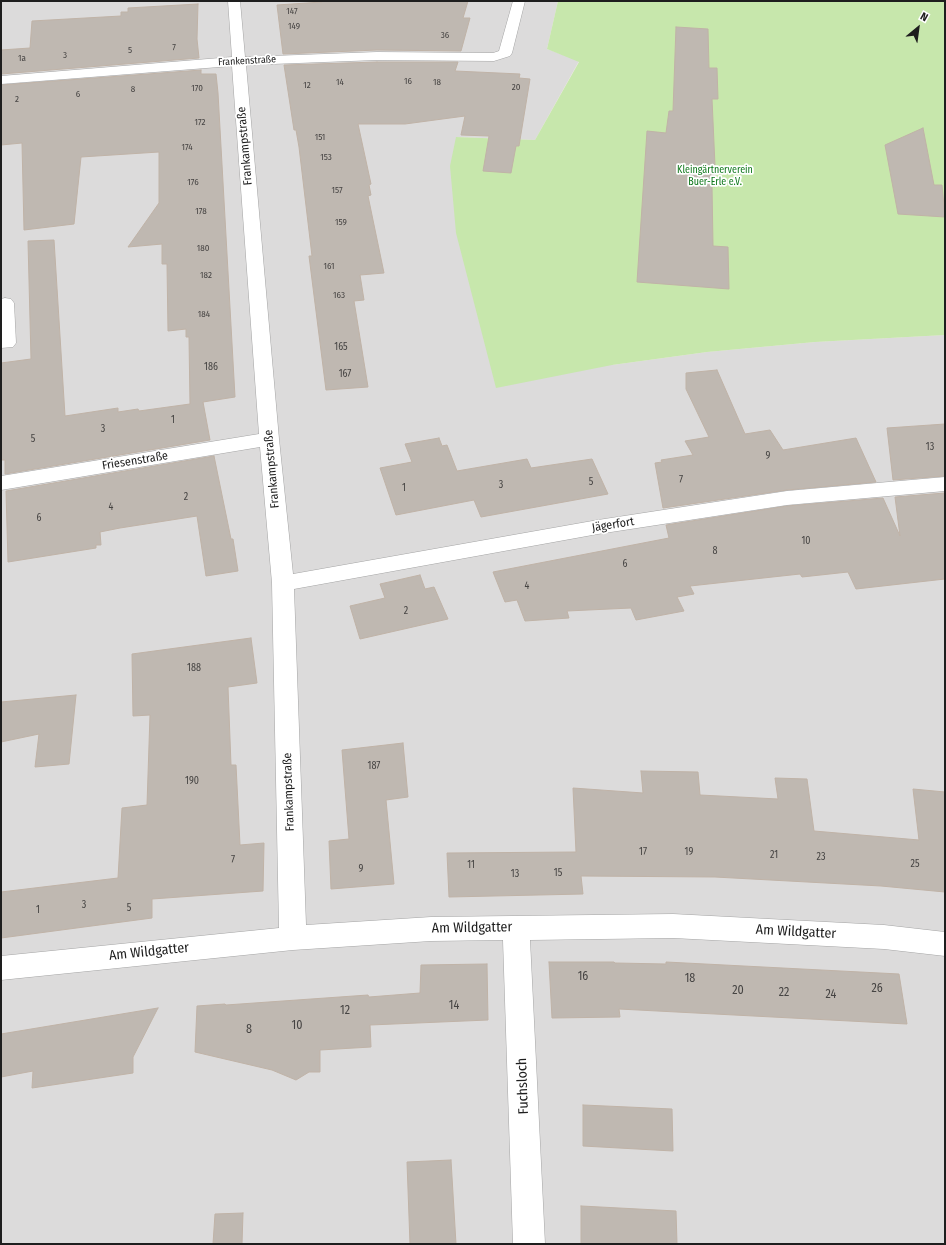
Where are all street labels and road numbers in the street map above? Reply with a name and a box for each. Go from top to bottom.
street label: Frankenstraße [218,53,276,69]
street label: Frankampstraße [234,106,256,186]
street label: Frankampstraße [261,429,283,509]
street label: Friesenstraße [101,449,169,473]
street label: Jägerfort [591,515,635,535]
street label: Frankampstraße [280,752,298,832]
street label: Am Wildgatter [432,919,512,937]
street label: Am Wildgatter [755,922,837,942]
street label: Am Wildgatter [108,939,190,965]
street label: Fuchsloch [514,1057,532,1115]

